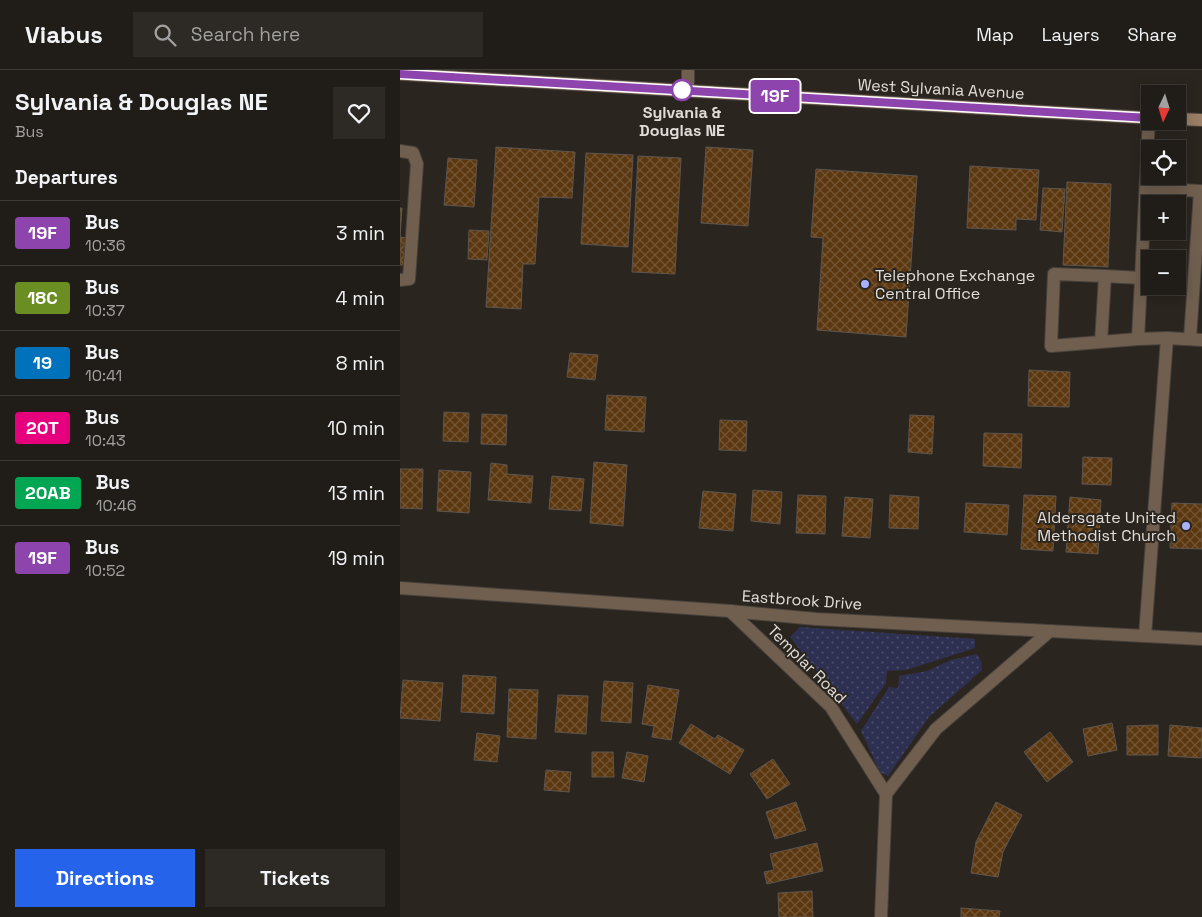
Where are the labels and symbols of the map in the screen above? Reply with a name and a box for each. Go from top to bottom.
street label: West Sylvania Avenue [857,74,1025,104]
marker: Sylvania & Douglas NE [671,79,693,101]
line badge: 19F [746,80,804,112]
north arrow [1141,85,1186,130]
place label: Sylvania & Douglas NE [639,102,725,141]
place label: Telephone Exchange Central Office [875,265,1035,304]
marker: Telephone Exchange Central Office [859,278,871,290]
place label: Aldersgate United Methodist Church [1037,507,1176,546]
marker: Aldersgate United Methodist Church [1180,520,1192,532]
street label: Eastbrook Drive [741,585,863,615]
street label: Templar Road [763,620,851,708]

